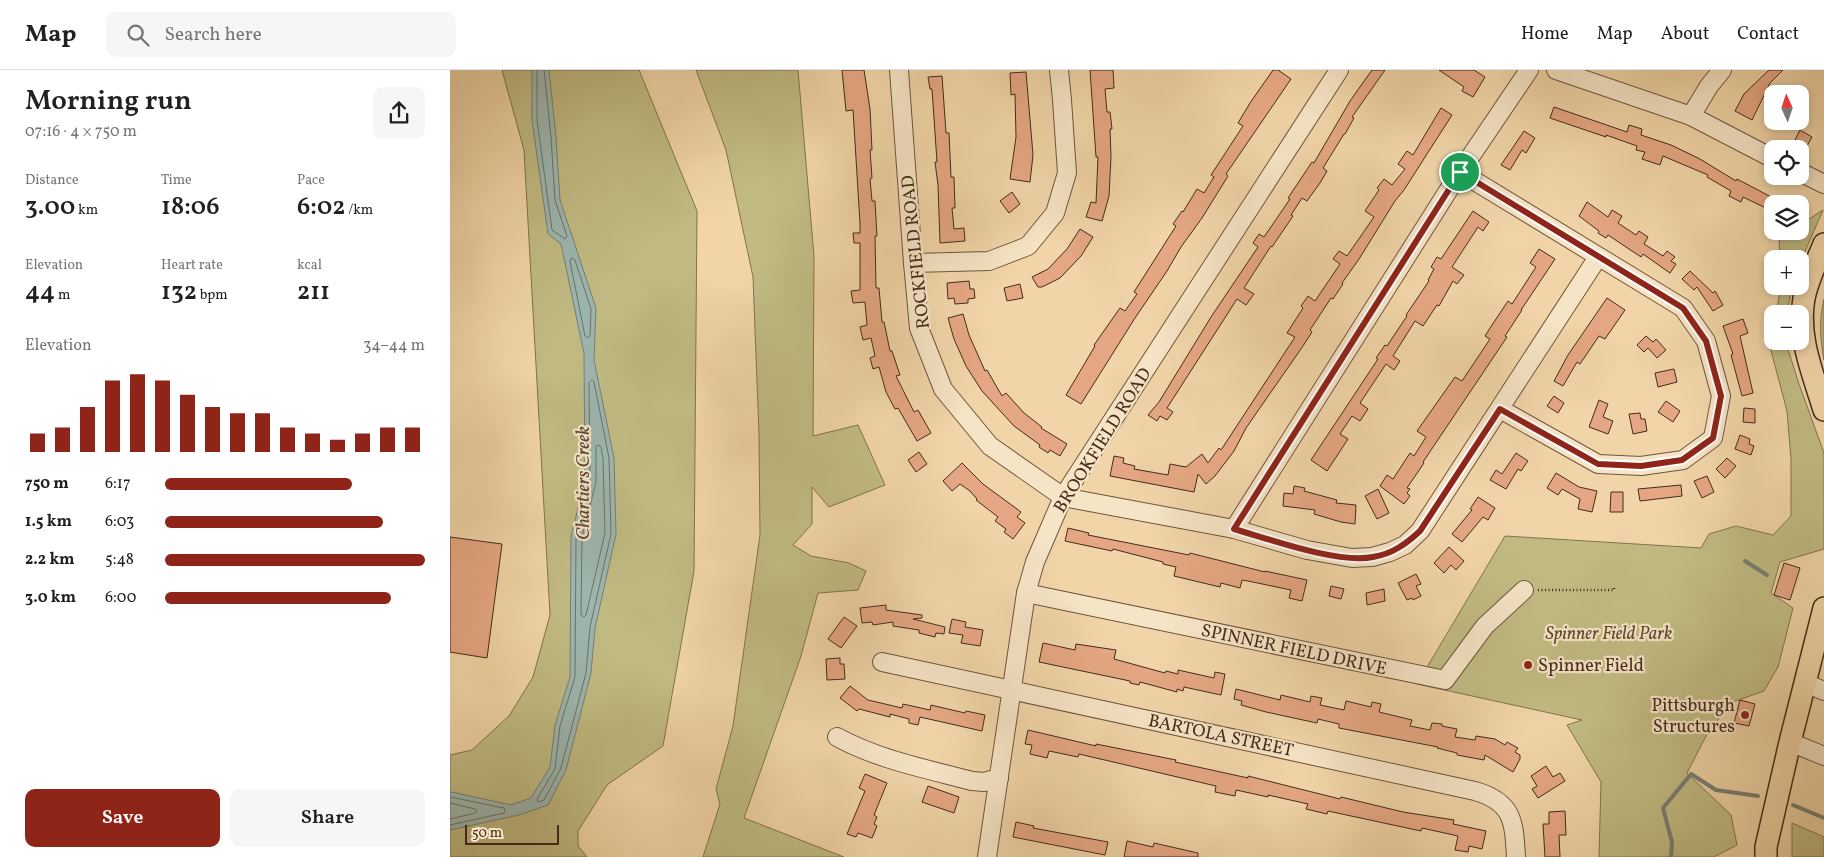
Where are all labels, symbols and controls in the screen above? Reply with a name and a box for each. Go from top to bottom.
search box [106,12,456,57]
text: Map [25,18,76,52]
icon: search [124,21,152,49]
text: Search here [164,22,262,48]
text: Home [1521,22,1569,47]
text: Map [1597,22,1633,47]
text: About [1661,22,1709,47]
text: Contact [1737,22,1799,47]
text: Morning run [25,82,192,121]
north arrow [1764,85,1809,130]
map controls [1764,85,1809,350]
button: share [373,87,425,139]
text: 07:16 · 4 × 750 m [25,121,137,143]
button: locate [1764,140,1809,185]
pin [1439,151,1481,193]
icon: arrive [1446,158,1474,186]
text: Distance [25,171,79,190]
text: Time [161,171,192,190]
text: Pace [297,171,325,190]
street label: ROCKFIELD ROAD [896,174,937,330]
text: 3.00 [25,190,75,225]
text: 18:06 [161,190,220,225]
text: 6:02 [297,190,345,225]
button: layers [1764,195,1809,240]
text: km [75,201,98,220]
text: /km [345,201,373,220]
button: + [1764,250,1809,295]
text: Elevation [25,256,83,275]
text: Heart rate [161,256,223,275]
text: kcal [297,256,322,275]
text: 44 [25,275,55,310]
text: 132 [161,275,197,310]
text: 211 [297,275,330,310]
text: m [55,286,70,305]
text: bpm [197,286,228,305]
button: − [1764,305,1809,350]
text: Elevation [25,335,92,357]
text: 34–44 m [363,335,425,357]
street label: BROOKFIELD ROAD [1048,363,1158,518]
water label: Chartiers Creek [571,426,597,540]
text: 750 m [25,473,69,495]
text: 6:17 [105,473,131,495]
text: 1.5 km [25,511,72,533]
text: 6:03 [105,511,134,533]
text: 2.2 km [25,549,75,571]
text: 5:48 [105,549,134,571]
text: 3.0 km [25,587,76,609]
text: 6:00 [105,587,136,609]
street label: SPINNER FIELD DRIVE [1199,619,1389,682]
park label: Spinner Field Park [1546,622,1672,647]
place label: Spinner Field [1538,654,1644,679]
marker: Spinner Field [1522,659,1534,671]
place label: Pittsburgh Structures [1651,694,1735,740]
street label: BARTOLA STREET [1146,709,1296,764]
marker: Pittsburgh Structures [1739,709,1751,721]
button: Save [25,789,220,847]
button: Share [230,789,425,847]
scale bar [465,822,559,845]
text: 50 m [472,824,502,843]

